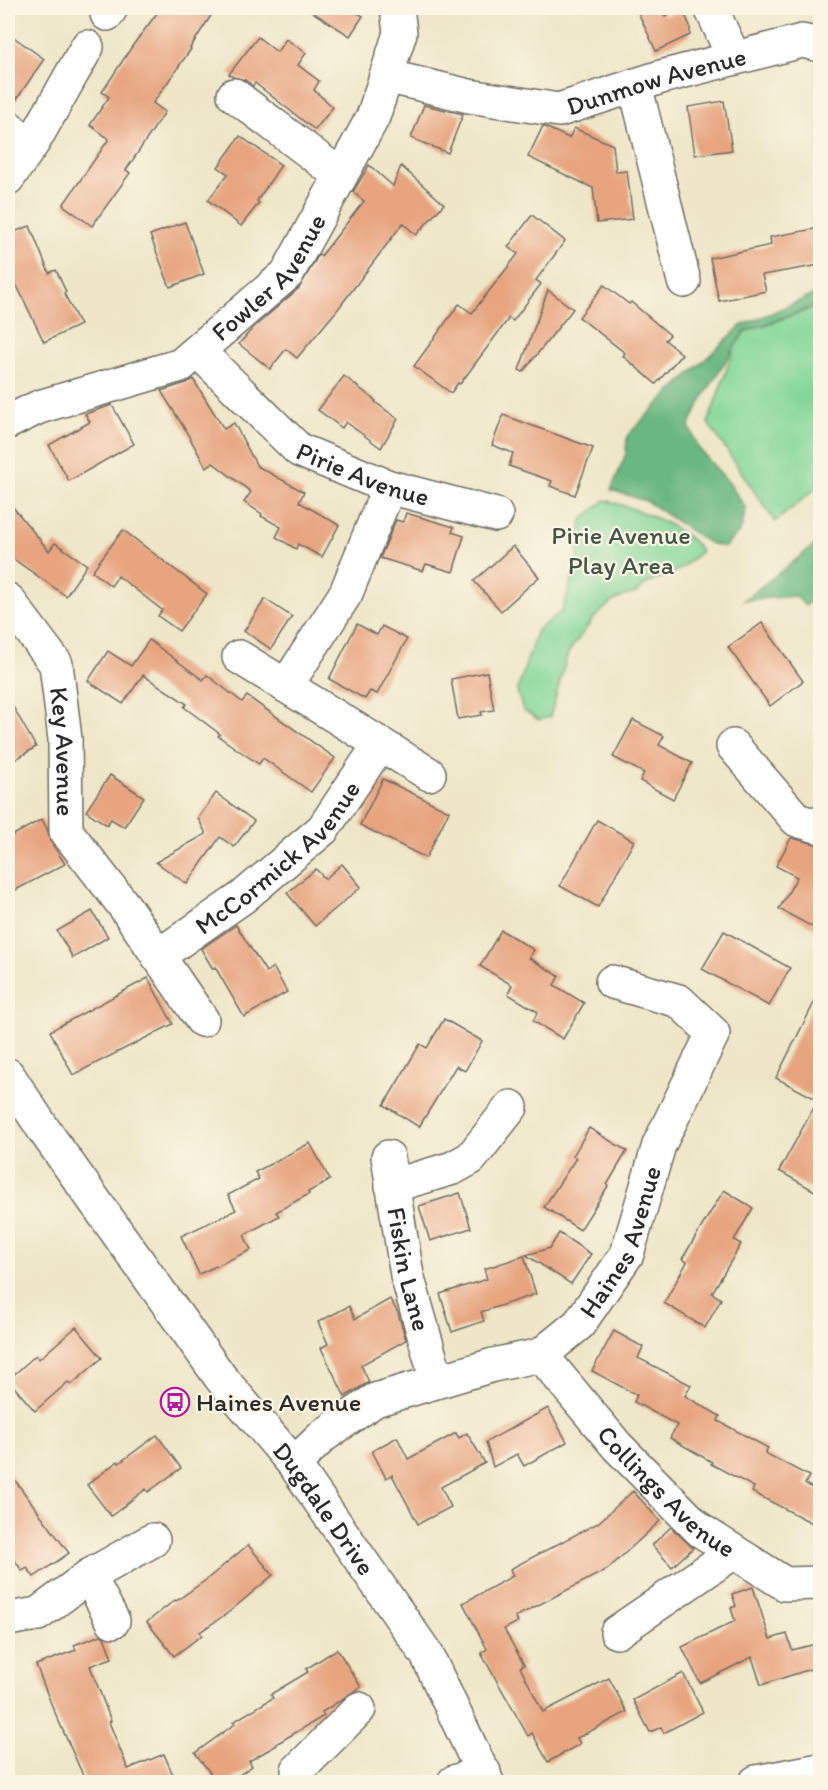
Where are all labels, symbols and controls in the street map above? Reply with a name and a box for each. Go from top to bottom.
street label: Dunmow Avenue [562,40,749,123]
street label: Fowler Avenue [205,208,333,348]
street label: Pirie Avenue [292,435,433,513]
park label: Pirie Avenue Play Area [551,519,691,581]
street label: Key Avenue [43,685,82,816]
street label: McCormick Avenue [189,774,367,942]
street label: Haines Avenue [572,1162,668,1324]
street label: Fiskin Lane [380,1205,438,1335]
bus stop icon: Haines Avenue [159,1386,191,1418]
place label: Haines Avenue [196,1386,361,1418]
street label: Collings Avenue [590,1419,742,1564]
street label: Dugdale Drive [266,1435,382,1581]

